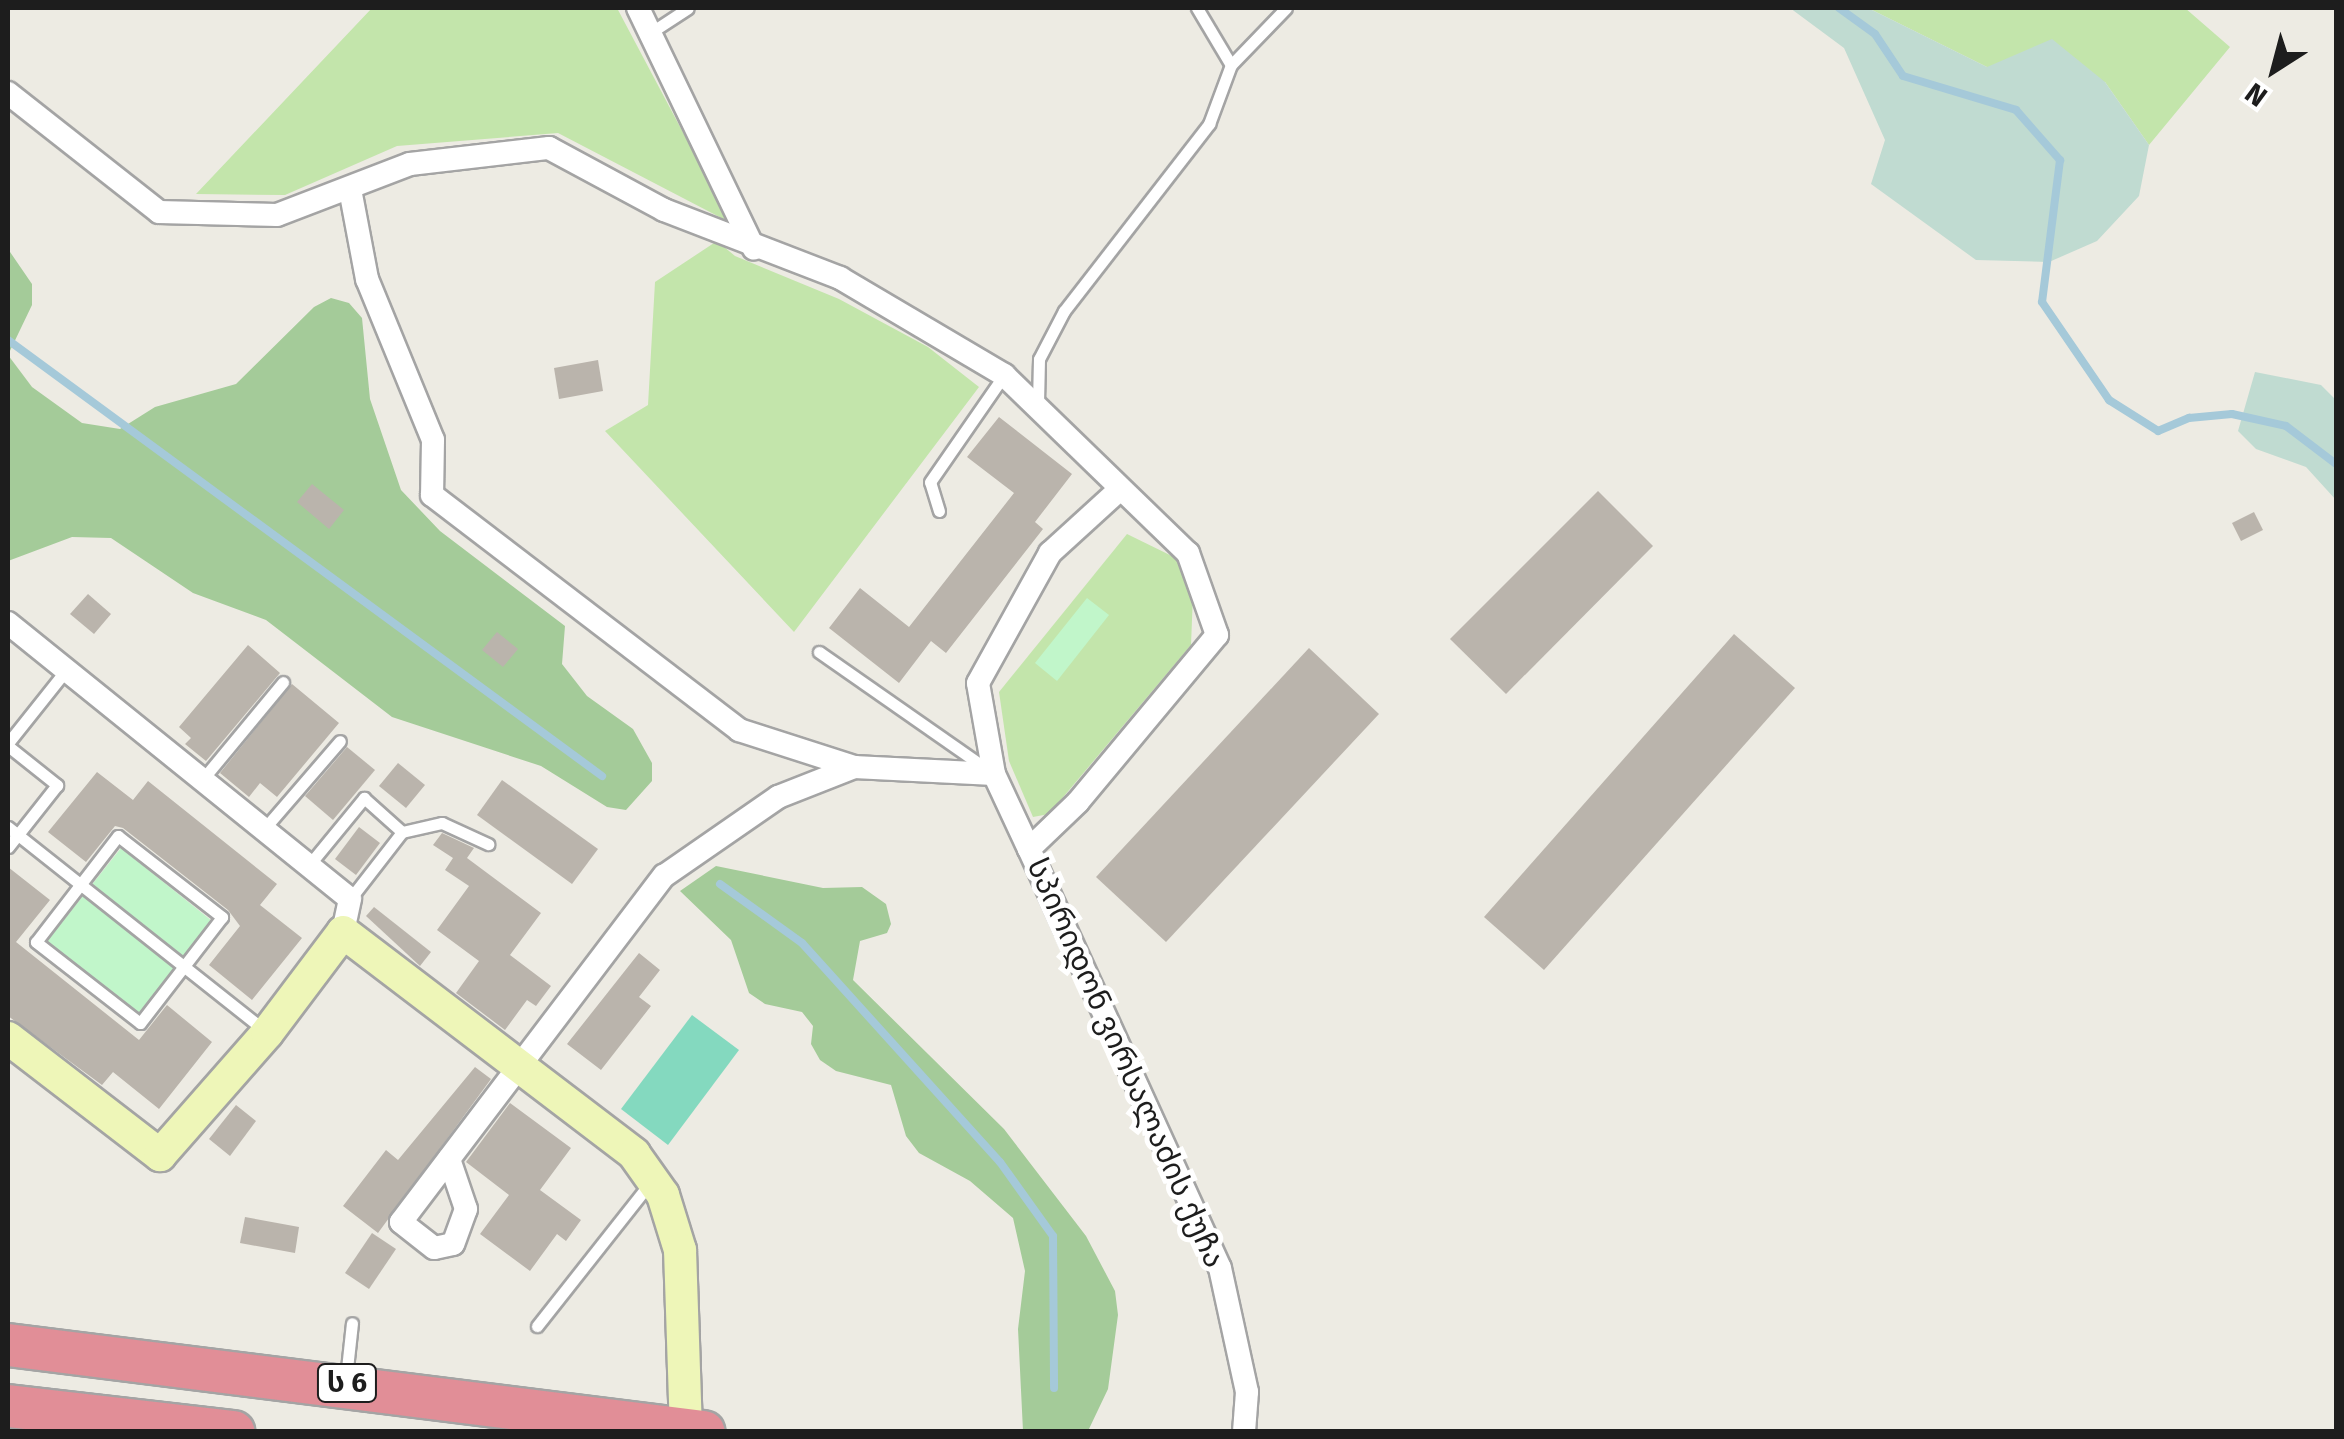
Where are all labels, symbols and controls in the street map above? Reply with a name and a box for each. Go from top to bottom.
north arrow [2224,20,2324,120]
text: N [2239,76,2273,113]
street label: სპირიდონ ვირსალაძის ქუჩა [1019,853,1233,1273]
road number: ს 6 [314,1360,380,1406]

